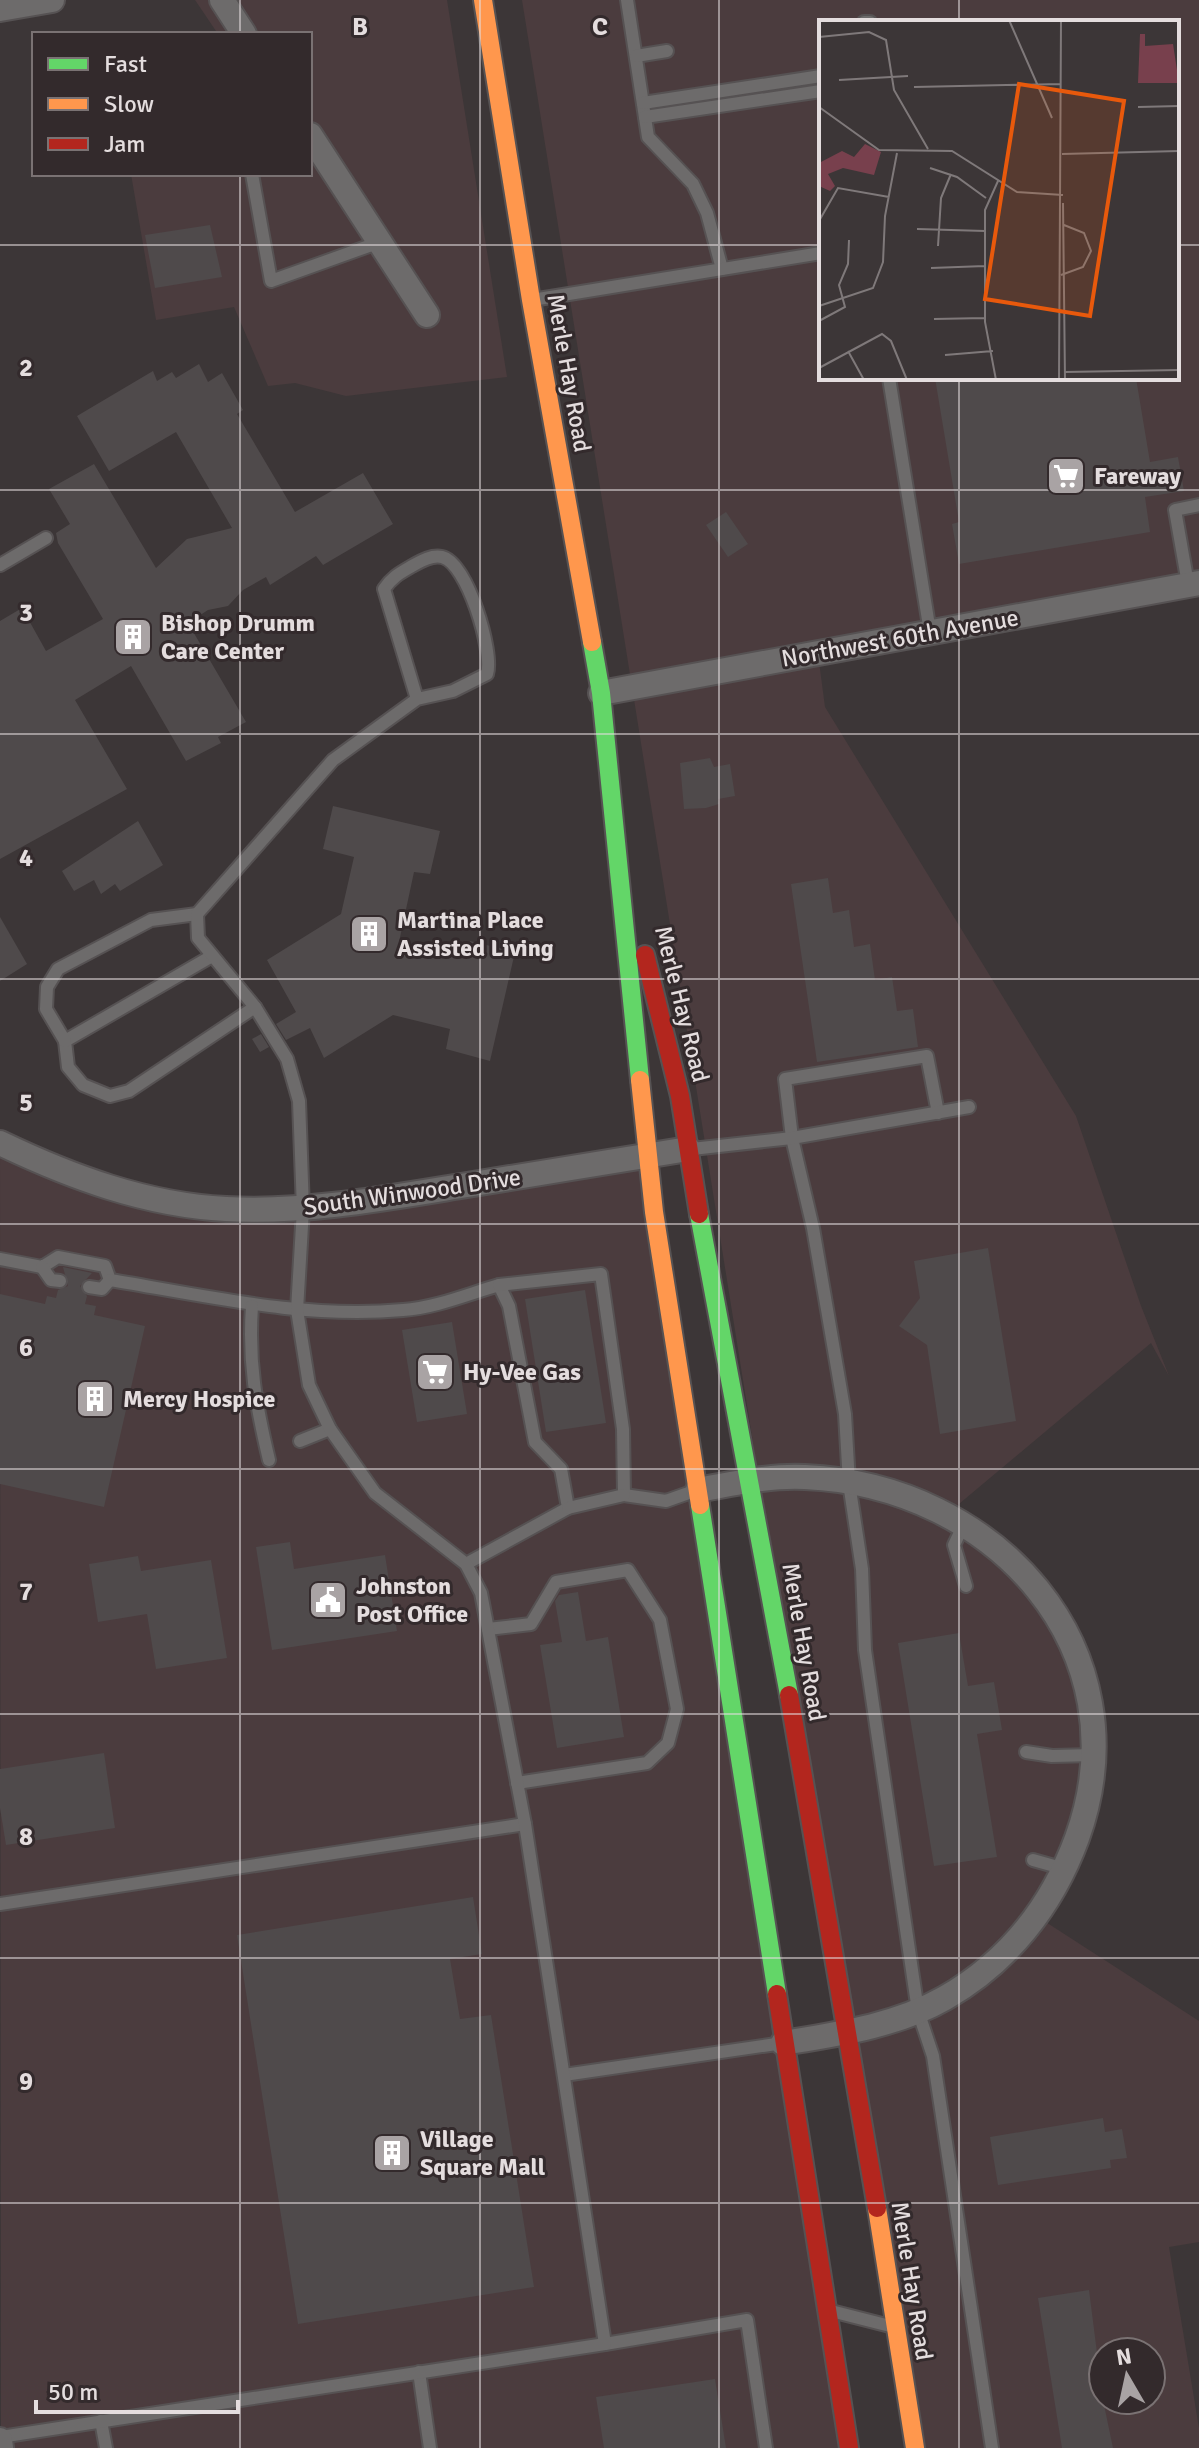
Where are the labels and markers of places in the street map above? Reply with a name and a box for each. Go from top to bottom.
supermarket icon: Fareway [1045,455,1087,497]
place label: Fareway [1094,461,1181,491]
place label: Bishop Drumm Care Center [161,608,315,666]
building icon: Bishop Drumm Care Center [112,616,154,658]
place label: Martina Place Assisted Living [397,905,554,963]
building icon: Martina Place Assisted Living [348,913,390,955]
supermarket icon: Hy-Vee Gas [414,1351,456,1393]
place label: Hy-Vee Gas [463,1357,581,1387]
building icon: Mercy Hospice [74,1378,116,1420]
place label: Mercy Hospice [123,1384,276,1414]
place label: Johnston Post Office [356,1571,468,1629]
public building icon: Johnston Post Office [307,1579,349,1621]
place label: Village Square Mall [420,2124,546,2182]
building icon: Village Square Mall [371,2132,413,2174]

